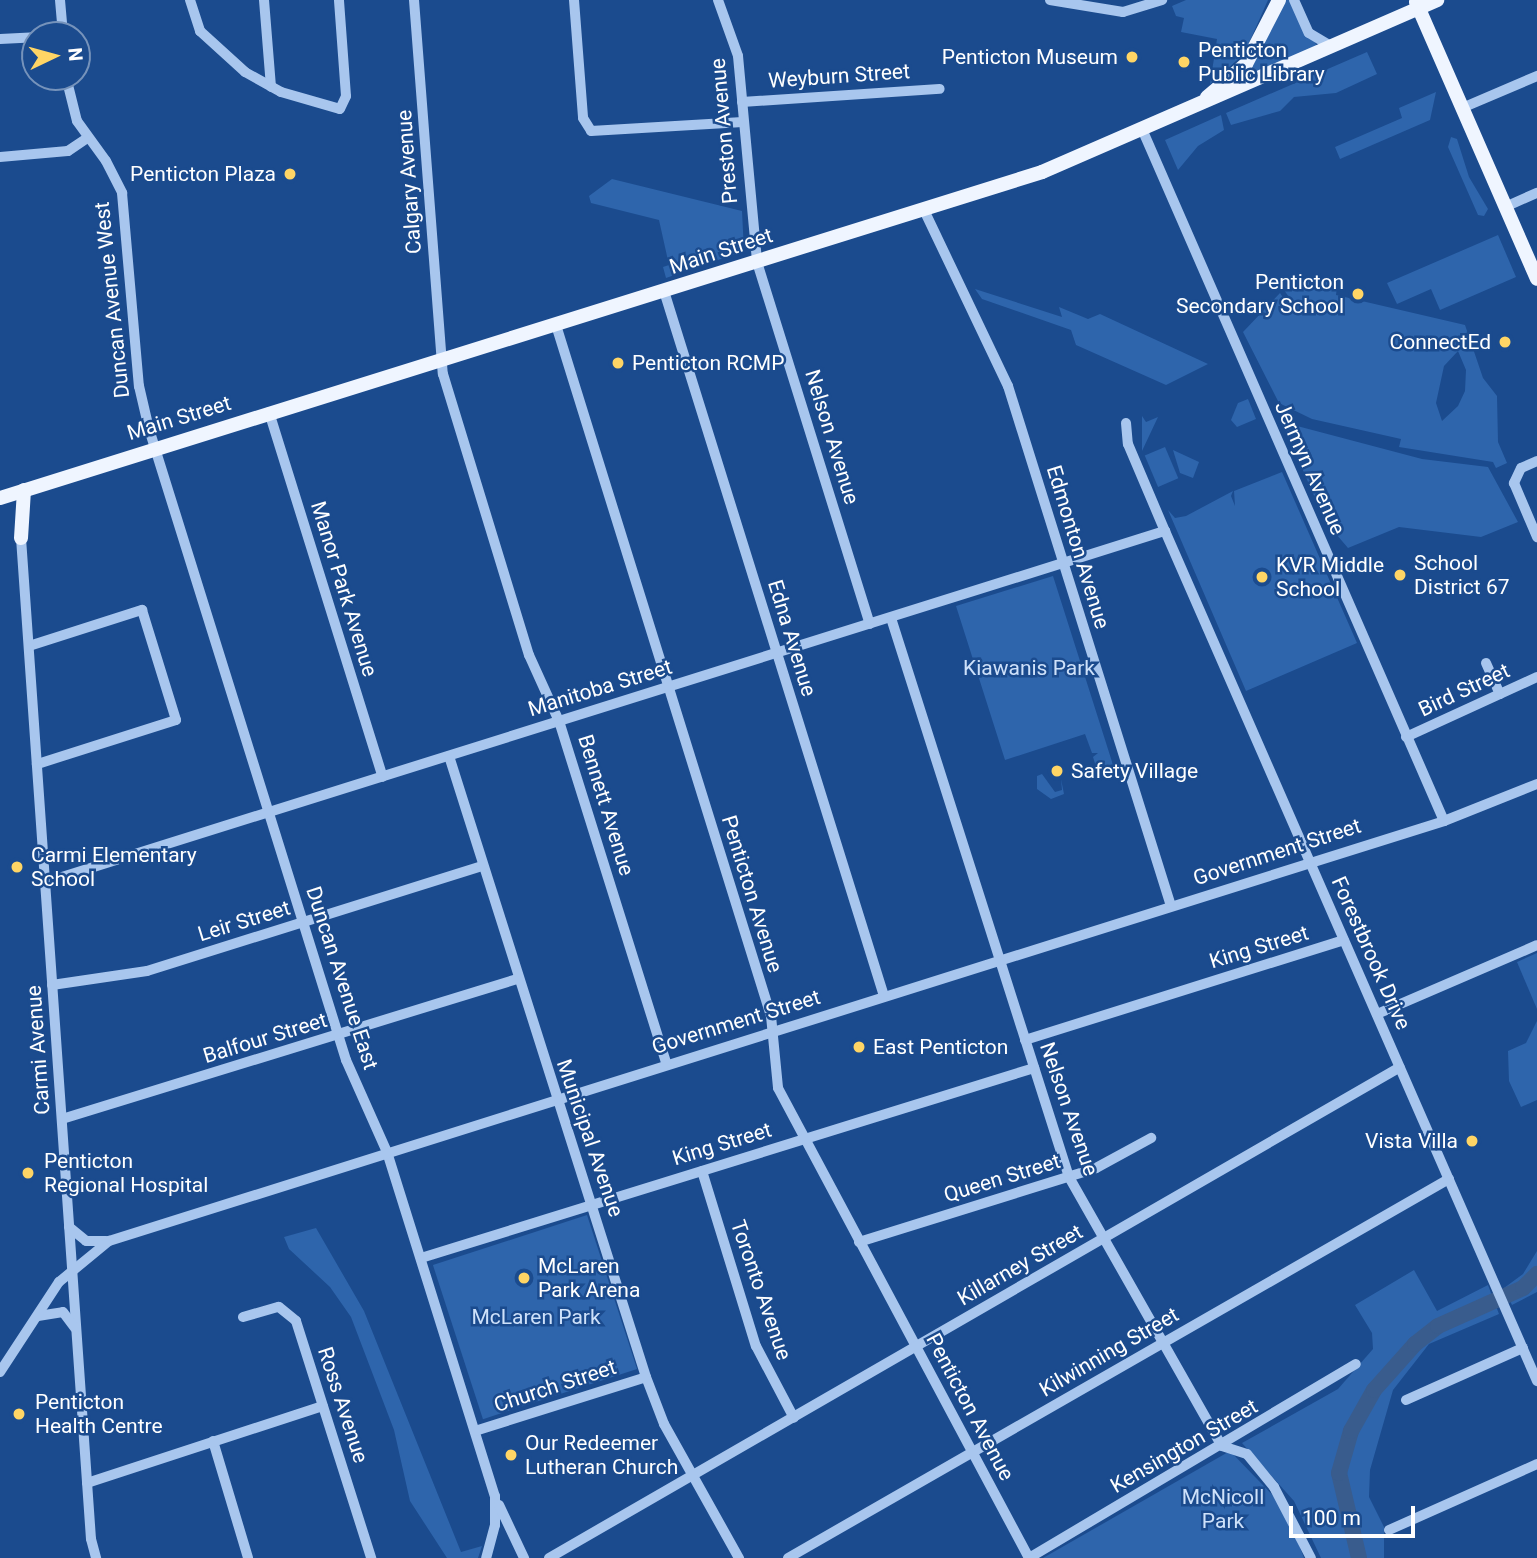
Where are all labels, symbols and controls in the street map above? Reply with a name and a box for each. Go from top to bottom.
north arrow [21,21,91,91]
place label: Penticton Public Library [1198,37,1325,87]
place label: Penticton Museum [942,44,1118,70]
text: N [63,47,87,62]
marker: Penticton Museum [1124,49,1140,65]
marker: Penticton Public Library [1176,54,1192,70]
street label: Preston Avenue [705,57,743,205]
street label: Weyburn Street [767,58,911,94]
street label: Calgary Avenue [391,109,427,255]
place label: Penticton Plaza [130,161,276,187]
marker: Penticton Plaza [282,166,298,182]
street label: Duncan Avenue West [89,201,135,399]
street label: Main Street [666,222,776,280]
place label: Penticton Secondary School [1176,269,1344,319]
marker: Penticton Secondary School [1350,286,1366,302]
place label: ConnectEd [1390,329,1491,355]
marker: ConnectEd [1497,334,1513,350]
place label: Penticton RCMP [632,350,784,376]
marker: Penticton RCMP [610,355,626,371]
street label: Nelson Avenue [800,367,864,507]
street label: Main Street [124,390,234,446]
street label: Jermyn Avenue [1269,397,1351,539]
street label: Edmonton Avenue [1041,462,1115,632]
street label: Manor Park Avenue [305,498,383,680]
place label: School District 67 [1414,550,1509,600]
place label: KVR Middle School [1276,552,1384,602]
marker: School District 67 [1392,567,1408,583]
marker: KVR Middle School [1254,569,1270,585]
street label: Edna Avenue [762,577,822,699]
street label: Manitoba Street [525,654,675,722]
park label: Kiawanis Park [963,655,1095,681]
street label: Bird Street [1414,658,1514,722]
street label: Bennett Avenue [573,731,639,879]
place label: Safety Village [1071,758,1198,784]
marker: Safety Village [1049,763,1065,779]
street label: Penticton Avenue [716,812,788,976]
street label: Government Street [1190,813,1364,891]
place label: Carmi Elementary School [31,842,197,892]
marker: Carmi Elementary School [9,859,25,875]
street label: Forestbrook Drive [1326,873,1416,1033]
street label: Duncan Avenue East [300,883,384,1073]
street label: Leir Street [195,895,293,947]
street label: King Street [1206,920,1312,974]
street label: Carmi Avenue [21,984,55,1116]
street label: Government Street [649,984,823,1060]
street label: Balfour Street [200,1007,330,1069]
place label: East Penticton [873,1034,1008,1060]
marker: East Penticton [851,1039,867,1055]
street label: Nelson Avenue [1034,1039,1104,1179]
street label: Municipal Avenue [551,1056,629,1220]
street label: King Street [669,1117,775,1171]
place label: Vista Villa [1365,1128,1458,1154]
marker: Vista Villa [1464,1133,1480,1149]
place label: Penticton Regional Hospital [44,1148,208,1198]
street label: Queen Street [941,1148,1063,1208]
marker: Penticton Regional Hospital [18,1163,38,1183]
street label: Toronto Avenue [725,1217,797,1363]
street label: Killarney Street [953,1219,1087,1311]
place label: McLaren Park Arena [538,1253,640,1303]
marker: McLaren Park Arena [516,1270,532,1286]
street label: Kilwinning Street [1035,1302,1183,1402]
park label: McLaren Park [471,1304,601,1330]
street label: Penticton Avenue [921,1329,1019,1485]
street label: Ross Avenue [312,1344,374,1466]
street label: Church Street [491,1354,619,1418]
place label: Penticton Health Centre [35,1389,163,1439]
street label: Kensington Street [1106,1394,1262,1498]
marker: Penticton Health Centre [9,1404,29,1424]
place label: Our Redeemer Lutheran Church [525,1430,678,1480]
marker: Our Redeemer Lutheran Church [503,1447,519,1463]
park label: McNicoll Park [1182,1484,1264,1534]
scale bar [1292,1492,1418,1536]
text: 100 m [1302,1506,1361,1530]

